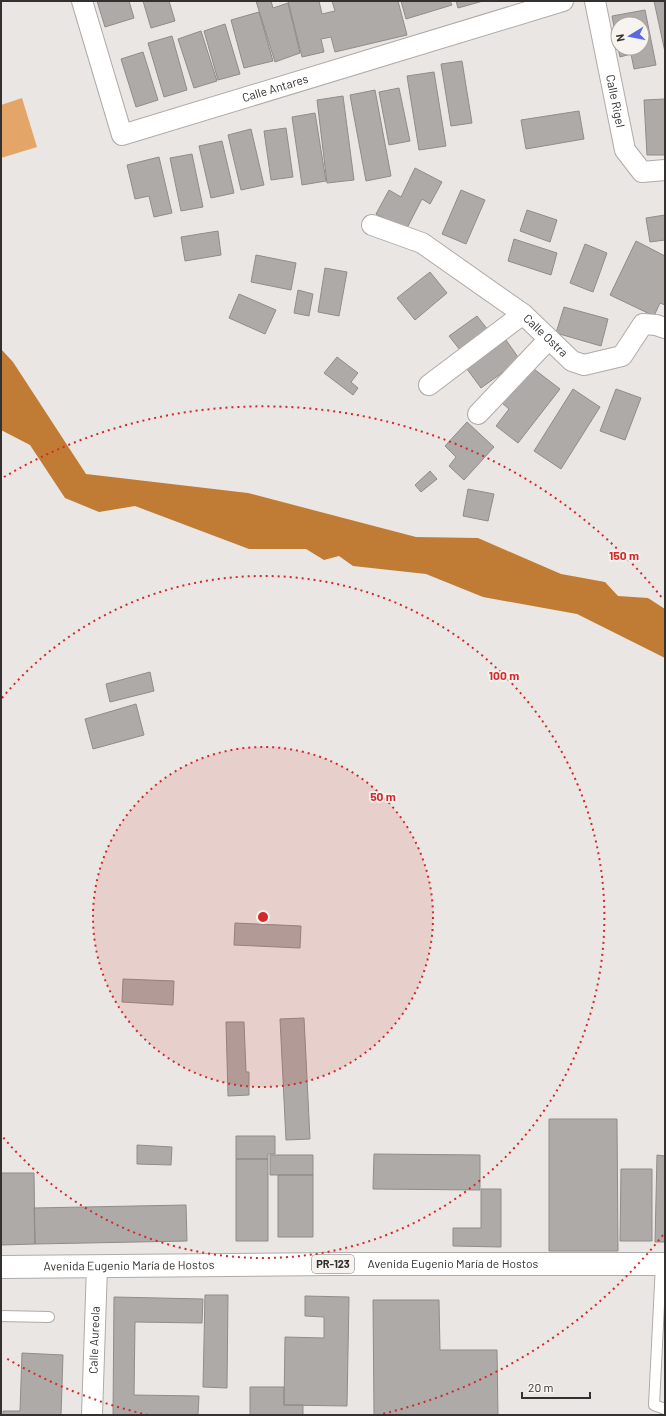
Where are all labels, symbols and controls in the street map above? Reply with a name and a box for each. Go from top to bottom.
north arrow [610,16,650,56]
text: N [613,33,627,43]
street label: Calle Antares [240,71,310,104]
street label: Calle Rigel [604,73,628,129]
street label: Calle Ostra [521,311,571,359]
text: 150 m [609,548,639,562]
text: 100 m [489,668,519,682]
text: 50 m [370,789,396,803]
centre of rings [256,910,270,924]
road number: PR-123 [312,1255,354,1273]
street label: Avenida Eugenio María de Hostos [368,1256,539,1270]
street label: Avenida Eugenio María de Hostos [44,1257,215,1273]
street label: Calle Aureola [85,1306,102,1374]
scale bar [522,1374,590,1400]
text: 20 m [528,1380,554,1394]

